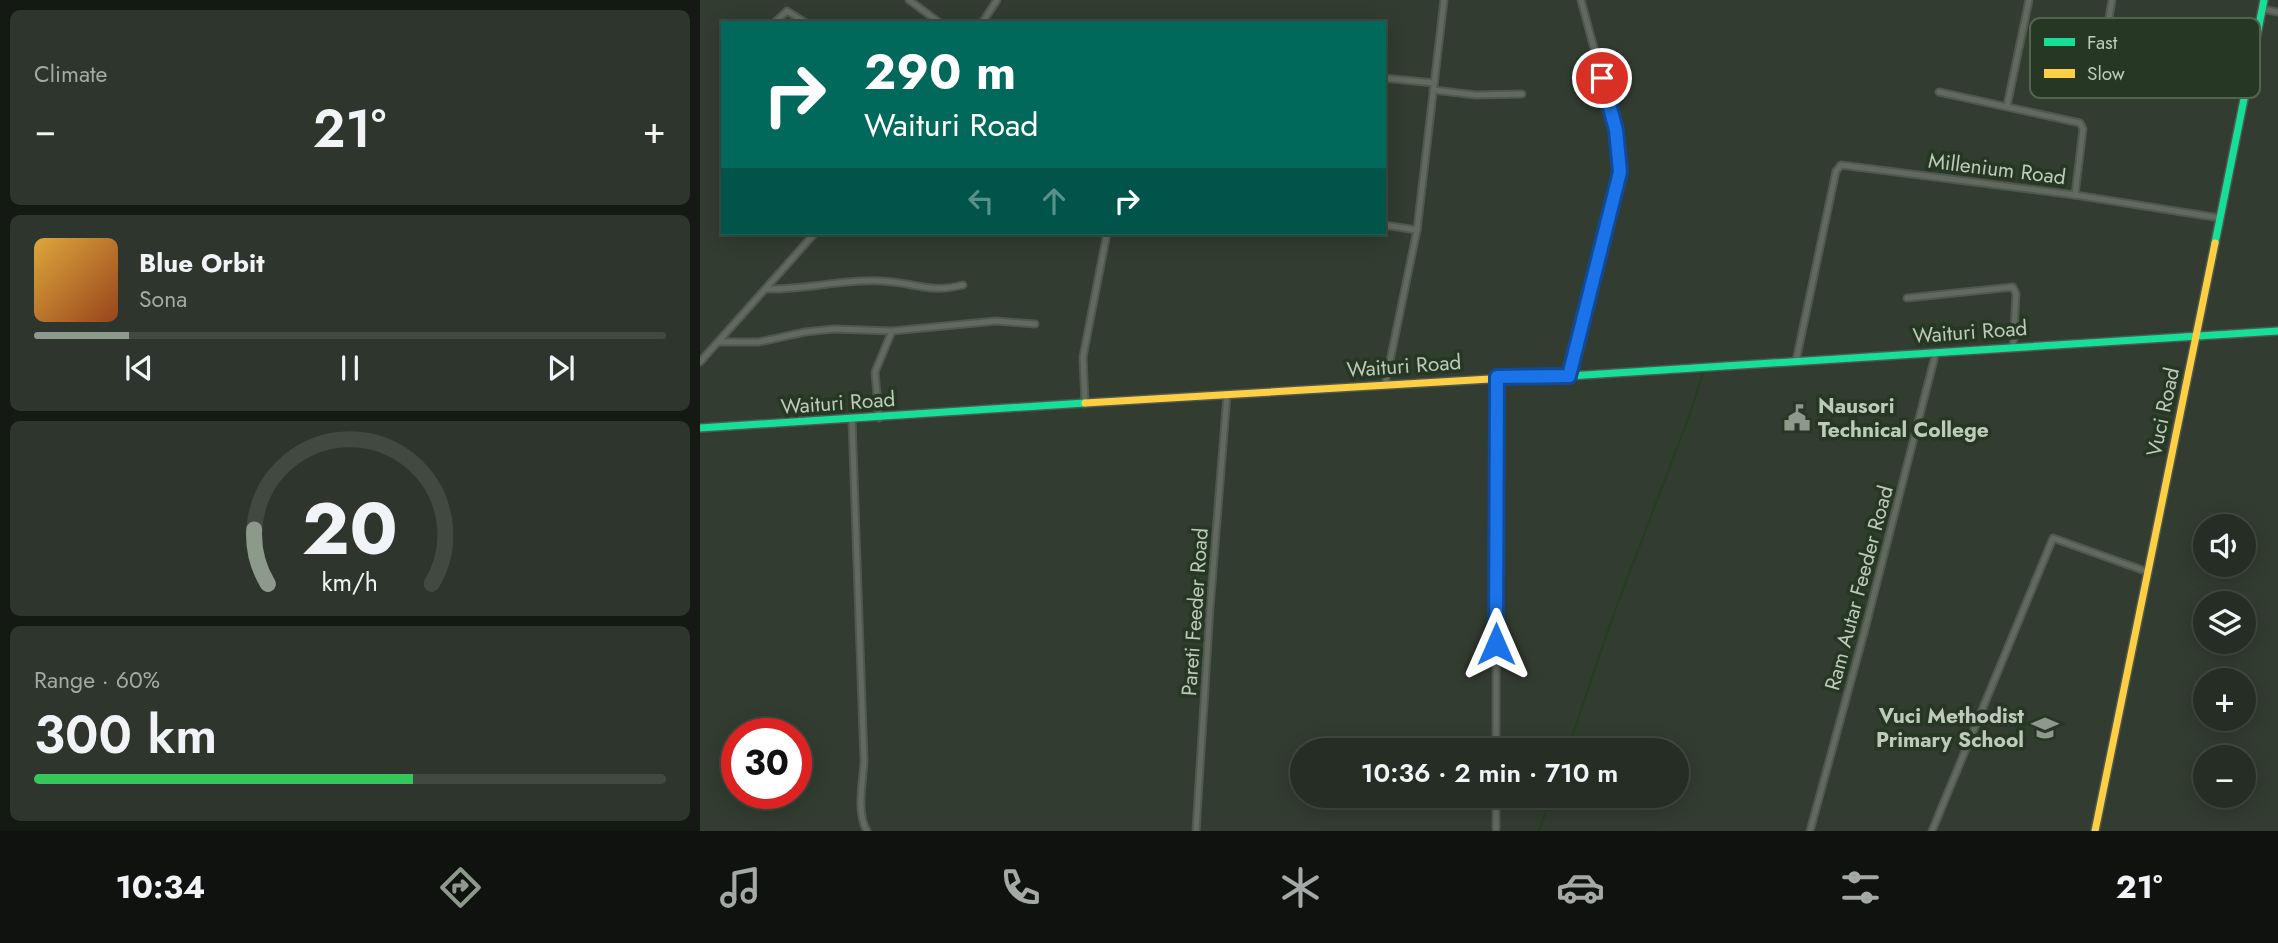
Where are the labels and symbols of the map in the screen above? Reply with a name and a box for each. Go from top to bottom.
legend [2030,18,2260,98]
text: Fast [2087,29,2118,56]
pin [1572,48,1632,108]
text: Slow [2087,60,2125,87]
street label: Millenium Road [1926,146,2068,192]
street label: Waituri Road [1912,313,2028,351]
street label: Waituri Road [1346,347,1462,385]
street label: Vuci Road [2139,365,2187,459]
street label: Waituri Road [780,384,896,422]
place label: Nausori Technical College [1818,391,1989,445]
public building icon: Nausori Technical College [1782,403,1812,433]
street label: Ram Autar Feeder Road [1817,482,1901,694]
street label: Pareti Feeder Road [1174,527,1216,697]
position arrow [1459,607,1533,681]
place label: Vuci Methodist Primary School [1876,701,2024,755]
school or university icon: Vuci Methodist Primary School [2030,713,2060,743]
speed limit sign: 30 [721,718,812,809]

